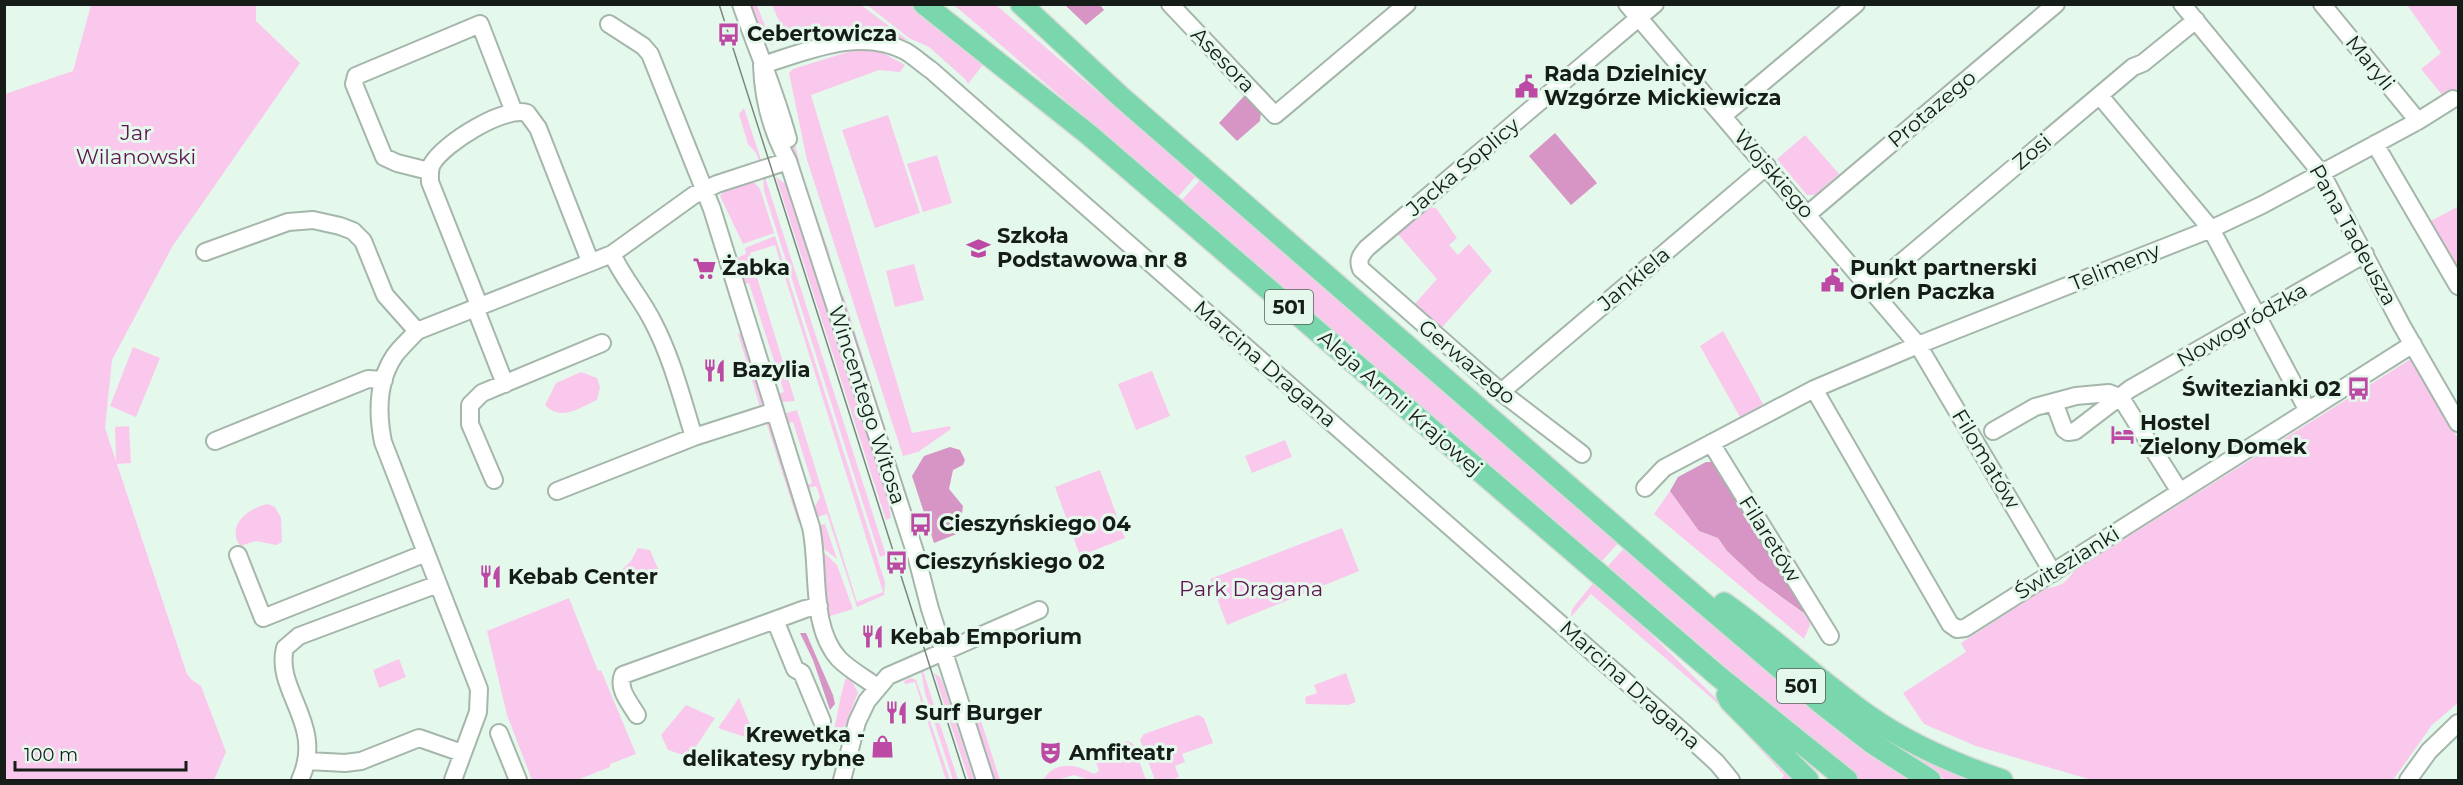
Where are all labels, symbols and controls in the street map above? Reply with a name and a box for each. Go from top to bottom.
bus stop icon: Cebertowicza [716,21,742,47]
place label: Cebertowicza [747,21,897,46]
street label: Asesora [1186,22,1261,98]
street label: Maryli [2341,30,2400,95]
place label: Rada Dzielnicy Wzgórze Mickiewicza [1544,61,1782,110]
street label: Protazego [1883,65,1981,153]
public building icon: Rada Dzielnicy Wzgórze Mickiewicza [1513,73,1539,99]
street label: Jacka Soplicy [1400,112,1525,222]
park label: Jar Wilanowski [76,120,196,169]
street label: Wojskiego [1729,124,1820,223]
street label: Zosi [2007,128,2056,175]
street label: Pana Tadeusza [2304,160,2403,310]
place label: Szkoła Podstawowa nr 8 [997,223,1188,272]
school or university icon: Szkoła Podstawowa nr 8 [966,235,992,261]
street label: Telimeny [2066,237,2164,296]
street label: Jankiela [1592,241,1675,316]
place label: Żabka [722,254,790,280]
supermarket icon: Żabka [691,255,717,281]
place label: Punkt partnerski Orlen Paczka [1850,255,2037,304]
public building icon: Punkt partnerski Orlen Paczka [1819,267,1845,293]
street label: Nowogródzka [2172,277,2312,372]
road number: 501 [1265,290,1313,324]
street label: Marcina Dragana [1189,295,1342,432]
street label: Wincentego Witosa [824,302,911,507]
street label: Gerwazego [1414,314,1521,409]
street label: Aleja Armii Krajowej [1313,325,1487,481]
restaurant icon: Bazylia [701,357,727,383]
place label: Bazylia [732,357,810,382]
place label: Świtezianki 02 [2182,376,2341,401]
bus stop icon: Świtezianki 02 [2346,376,2372,402]
street label: Filomatów [1947,404,2026,514]
place label: Hostel Zielony Domek [2140,410,2307,459]
hotel icon: Hostel Zielony Domek [2109,422,2135,448]
street label: Filaretów [1734,491,1807,587]
bus stop icon: Cieszyńskiego 04 [908,511,934,537]
place label: Cieszyńskiego 04 [939,511,1131,536]
street label: Świtezianki [2010,521,2124,605]
bus stop icon: Cieszyńskiego 02 [884,549,910,575]
place label: Cieszyńskiego 02 [915,549,1105,574]
restaurant icon: Kebab Center [477,564,503,590]
place label: Kebab Center [508,564,658,589]
park label: Park Dragana [1179,576,1323,601]
street label: Marcina Dragana [1555,615,1706,754]
restaurant icon: Kebab Emporium [859,624,885,650]
place label: Kebab Emporium [890,624,1082,649]
road number: 501 [1777,669,1825,703]
restaurant icon: Surf Burger [884,700,910,726]
place label: Surf Burger [915,700,1042,725]
place label: Krewetka - delikatesy rybne [682,722,865,771]
scale bar [15,734,186,772]
shop icon: Krewetka - delikatesy rybne [870,734,896,760]
theatre icon: Amfiteatr [1038,740,1064,766]
place label: Amfiteatr [1068,740,1175,765]
text: 100 m [24,744,78,766]

